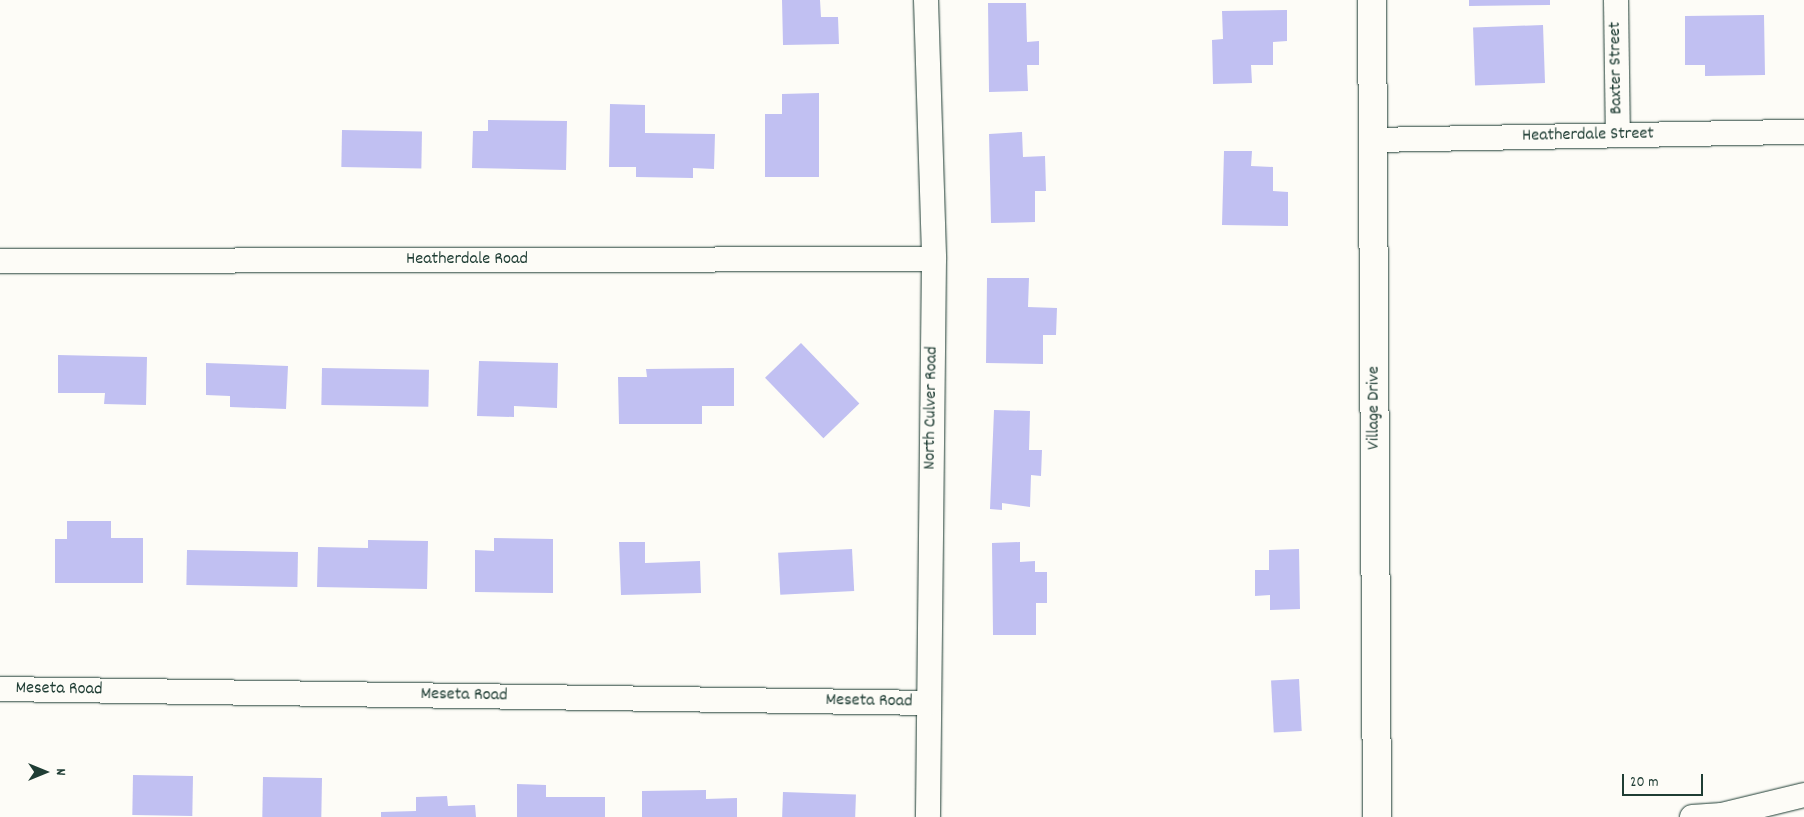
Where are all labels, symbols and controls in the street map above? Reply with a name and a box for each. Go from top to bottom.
street label: Baxter Street [1605,21,1629,115]
street label: Heatherdale Street [1522,124,1654,148]
street label: Heatherdale Road [406,249,528,271]
street label: North Culver Road [920,346,944,470]
street label: Village Drive [1364,366,1386,450]
street label: Meseta Road [15,678,103,702]
street label: Meseta Road [420,684,508,708]
street label: Meseta Road [825,690,913,714]
north arrow [20,747,70,797]
scale bar [1624,764,1705,796]
text: N [50,769,70,775]
text: 20 m [1630,772,1658,794]

